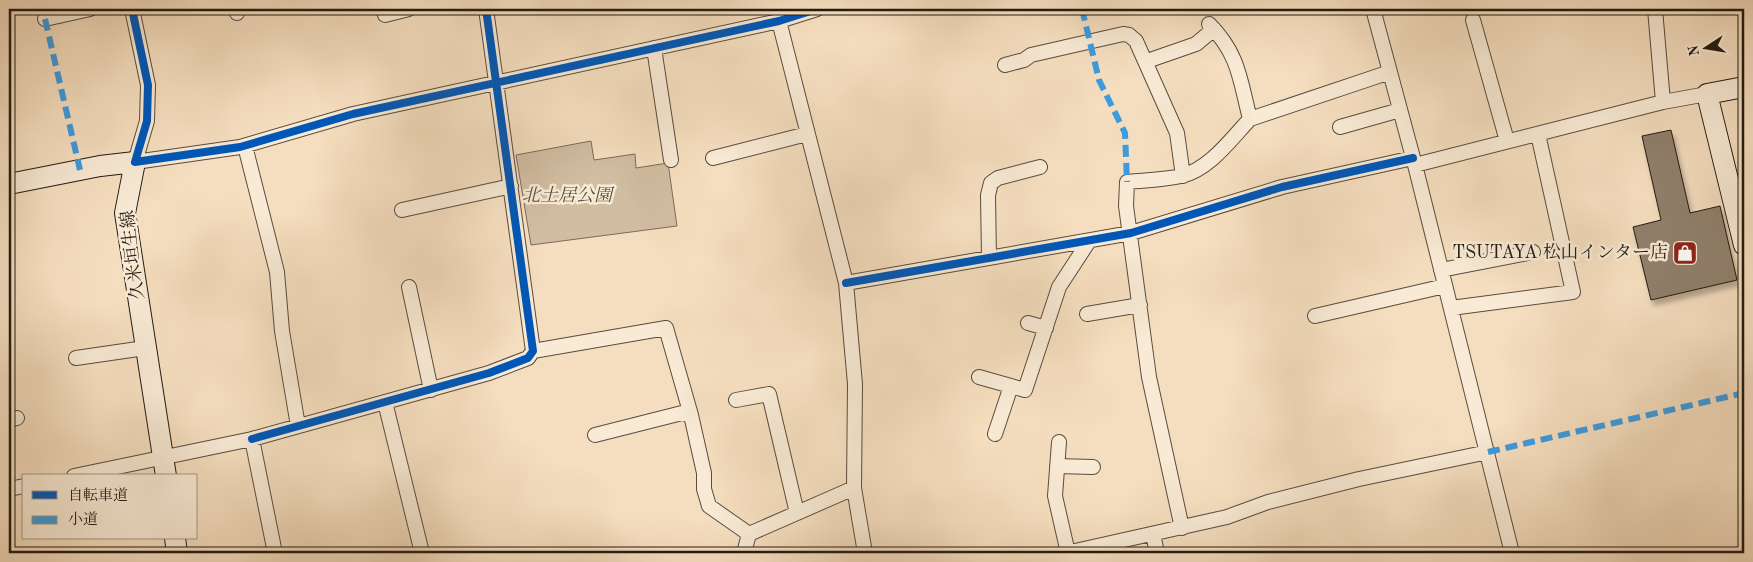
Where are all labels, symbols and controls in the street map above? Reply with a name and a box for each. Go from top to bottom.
north arrow [1680,22,1730,72]
text: N [1686,44,1702,57]
park label: 北土居公園 [522,185,615,205]
street label: 久米垣生線 [117,209,147,301]
shop icon: TSUTAYA 松山インター店 [1672,240,1698,266]
place label: TSUTAYA 松山インター店 [1452,242,1668,262]
legend [22,474,198,540]
text: 自転車道 [68,487,128,504]
text: 小道 [68,511,98,528]

